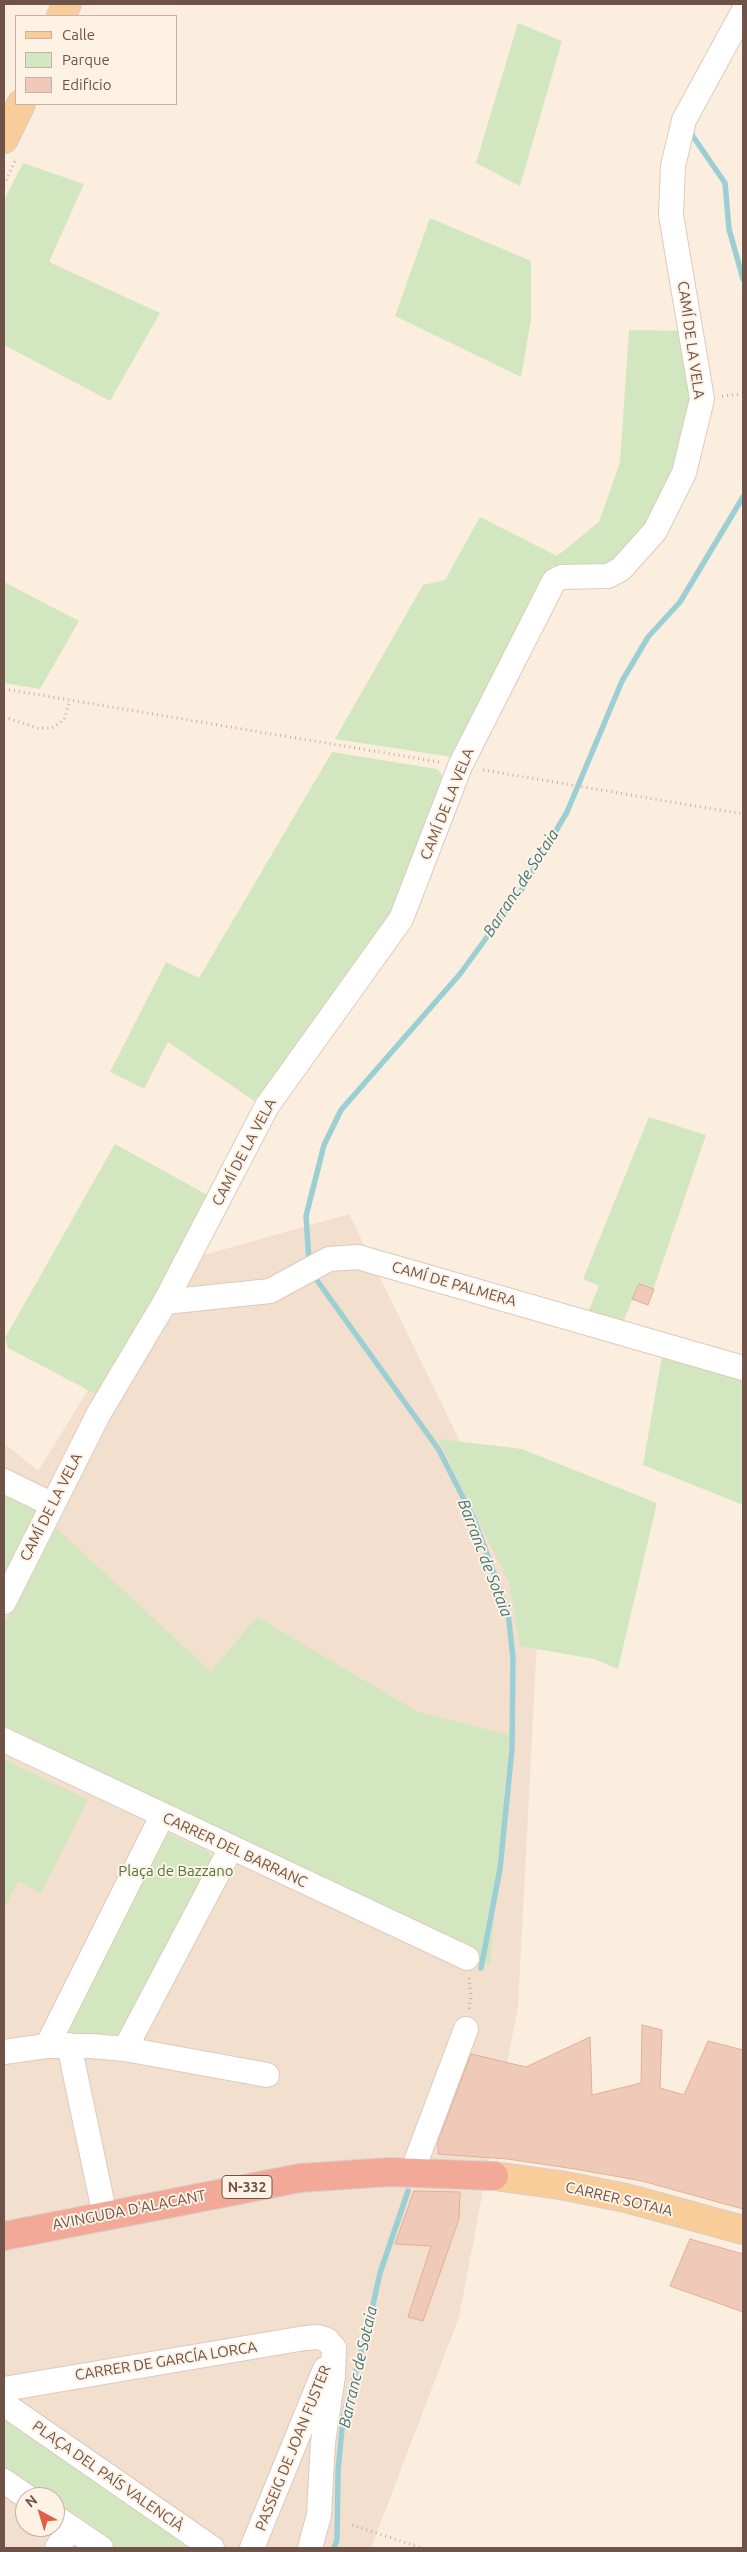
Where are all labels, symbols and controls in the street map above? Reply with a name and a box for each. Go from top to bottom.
legend [15,15,178,105]
text: Calle [62,26,95,43]
text: Parque [62,51,110,68]
text: Edificio [62,76,111,93]
street label: CAMÍ DE LA VELA [674,280,708,400]
street label: CAMÍ DE LA VELA [416,745,478,863]
water label: Barranc de Sotaia [479,826,563,940]
street label: CAMÍ DE LA VELA [208,1095,280,1209]
street label: CAMÍ DE PALMERA [390,1258,518,1310]
street label: CAMÍ DE LA VELA [16,1450,86,1564]
water label: Barranc de Sotaia [454,1496,516,1620]
street label: CARRER DEL BARRANC [160,1809,310,1891]
park label: Plaça de Bazzano [118,1862,234,1880]
road number: N-332 [222,2176,272,2198]
street label: CARRER SOTAIA [564,2178,674,2220]
street label: AVINGUDA D'ALACANT [51,2186,207,2234]
water label: Barranc de Sotaia [335,2304,381,2430]
street label: CARRER DE GARCÍA LORCA [74,2338,258,2384]
street label: PASSEIG DE JOAN FUSTER [252,2363,334,2533]
street label: PLAÇA DEL PAÍS VALENCIÀ [29,2417,187,2535]
north arrow [15,2487,65,2537]

